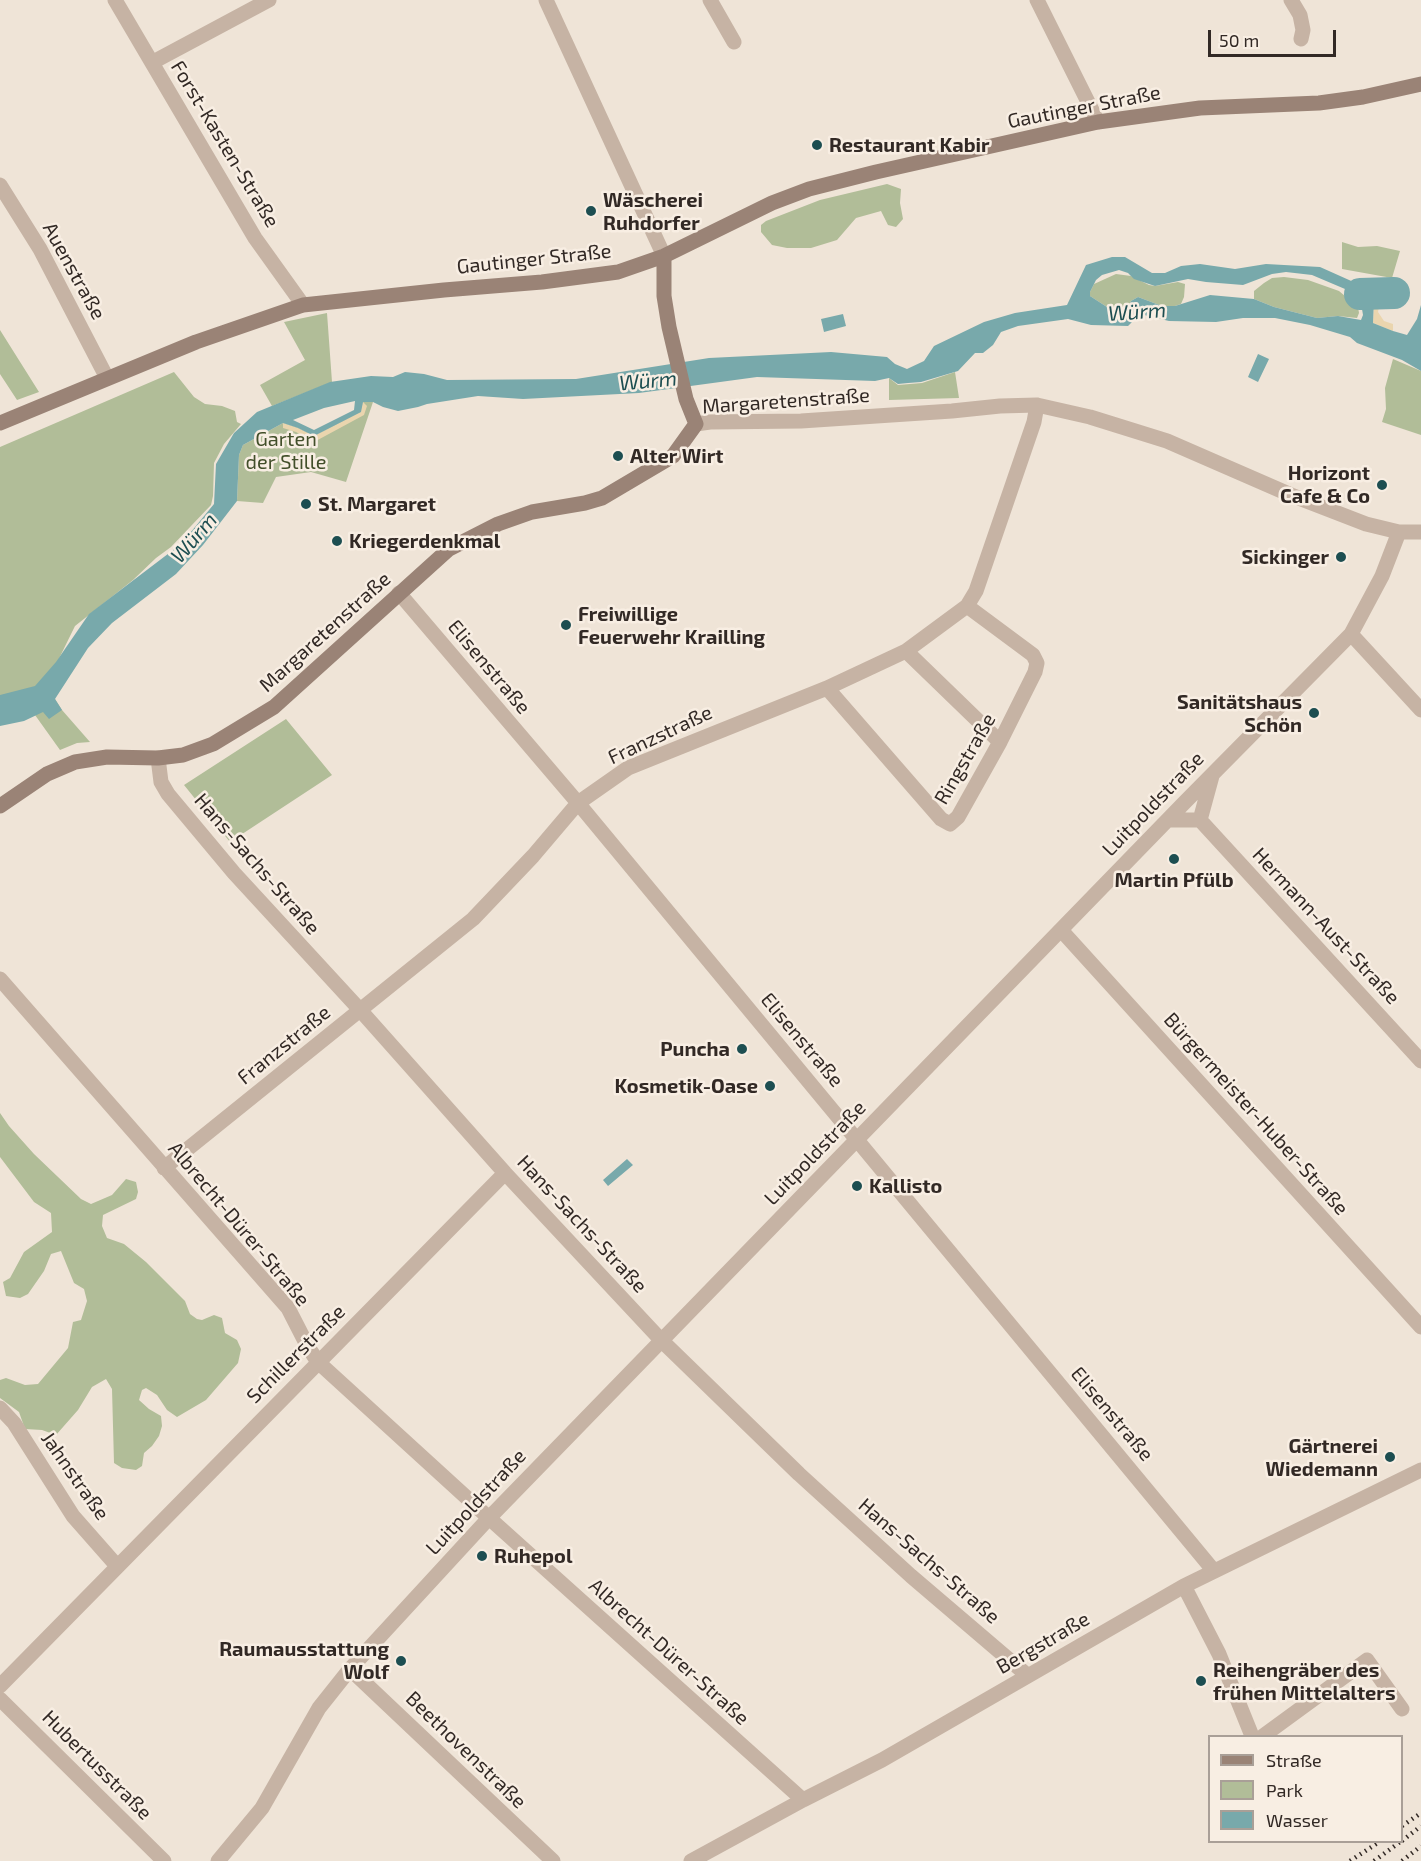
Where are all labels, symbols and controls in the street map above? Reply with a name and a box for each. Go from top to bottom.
scale bar [1211,18,1338,56]
text: 50 m [1219,29,1259,51]
street label: Forst-Kasten-Straße [166,56,284,232]
street label: Gautinger Straße [1005,80,1163,134]
place label: Restaurant Kabir [829,133,990,157]
marker: Restaurant Kabir [810,138,824,152]
place label: Wäscherei Ruhdorfer [603,188,703,235]
marker: Wäscherei Ruhdorfer [584,204,598,218]
street label: Auenstraße [38,218,110,324]
street label: Gautinger Straße [455,239,613,279]
water label: Würm [1107,297,1167,327]
water label: Würm [618,366,678,396]
street label: Margaretenstraße [701,383,871,419]
park label: Garten der Stille [246,427,326,474]
place label: Alter Wirt [630,444,723,468]
marker: Alter Wirt [611,449,625,463]
place label: Horizont Cafe & Co [1280,461,1370,508]
marker: Horizont Cafe & Co [1375,478,1389,492]
place label: St. Margaret [318,492,436,516]
marker: St. Margaret [299,497,313,511]
water label: Würm [165,508,223,568]
place label: Kriegerdenkmal [349,529,500,553]
marker: Kriegerdenkmal [330,534,344,548]
place label: Sickinger [1242,545,1329,569]
marker: Sickinger [1334,550,1348,564]
street label: Margaretenstraße [255,567,395,697]
place label: Freiwillige Feuerwehr Krailling [578,602,765,649]
street label: Elisenstraße [443,615,535,719]
marker: Freiwillige Feuerwehr Krailling [559,618,573,632]
place label: Sanitätshaus Schön [1177,690,1302,737]
street label: Franzstraße [604,700,716,770]
marker: Sanitätshaus Schön [1307,706,1321,720]
street label: Ringstraße [929,709,1001,809]
street label: Luitpoldstraße [1097,747,1209,861]
street label: Hans-Sachs-Straße [189,788,325,940]
street label: Hermann-Aust-Straße [1247,843,1405,1009]
marker: Martin Pfülb [1167,852,1181,866]
place label: Martin Pfülb [1114,868,1234,892]
street label: Elisenstraße [756,988,848,1092]
street label: Franzstraße [233,1000,335,1090]
street label: Bürgermeister-Huber-Straße [1159,1008,1353,1220]
place label: Puncha [660,1037,730,1061]
marker: Puncha [735,1042,749,1056]
place label: Kosmetik-Oase [615,1074,758,1098]
marker: Kosmetik-Oase [763,1079,777,1093]
street label: Luitpoldstraße [759,1096,871,1210]
street label: Albrecht-Dürer-Straße [163,1137,315,1311]
street label: Hans-Sachs-Straße [512,1150,652,1298]
place label: Kallisto [869,1174,942,1198]
marker: Kallisto [850,1179,864,1193]
street label: Schillerstraße [242,1300,350,1408]
street label: Elisenstraße [1066,1362,1158,1466]
street label: Jahnstraße [36,1427,114,1525]
place label: Gärtnerei Wiedemann [1265,1434,1378,1481]
street label: Luitpoldstraße [421,1444,531,1560]
marker: Gärtnerei Wiedemann [1383,1450,1397,1464]
street label: Hans-Sachs-Straße [853,1493,1005,1629]
place label: Ruhepol [494,1544,572,1568]
marker: Ruhepol [475,1549,489,1563]
street label: Albrecht-Dürer-Straße [584,1574,754,1730]
street label: Bergstraße [992,1607,1094,1679]
place label: Raumausstattung Wolf [219,1637,389,1684]
marker: Raumausstattung Wolf [394,1654,408,1668]
place label: Reihengräber des frühen Mittelalters [1213,1658,1396,1705]
marker: Reihengräber des frühen Mittelalters [1194,1674,1208,1688]
street label: Beethovenstraße [401,1686,531,1814]
street label: Hubertusstraße [37,1705,157,1825]
legend [1208,1735,1403,1843]
text: Straße [1266,1749,1322,1771]
text: Park [1266,1779,1303,1801]
text: Wasser [1266,1809,1328,1831]

